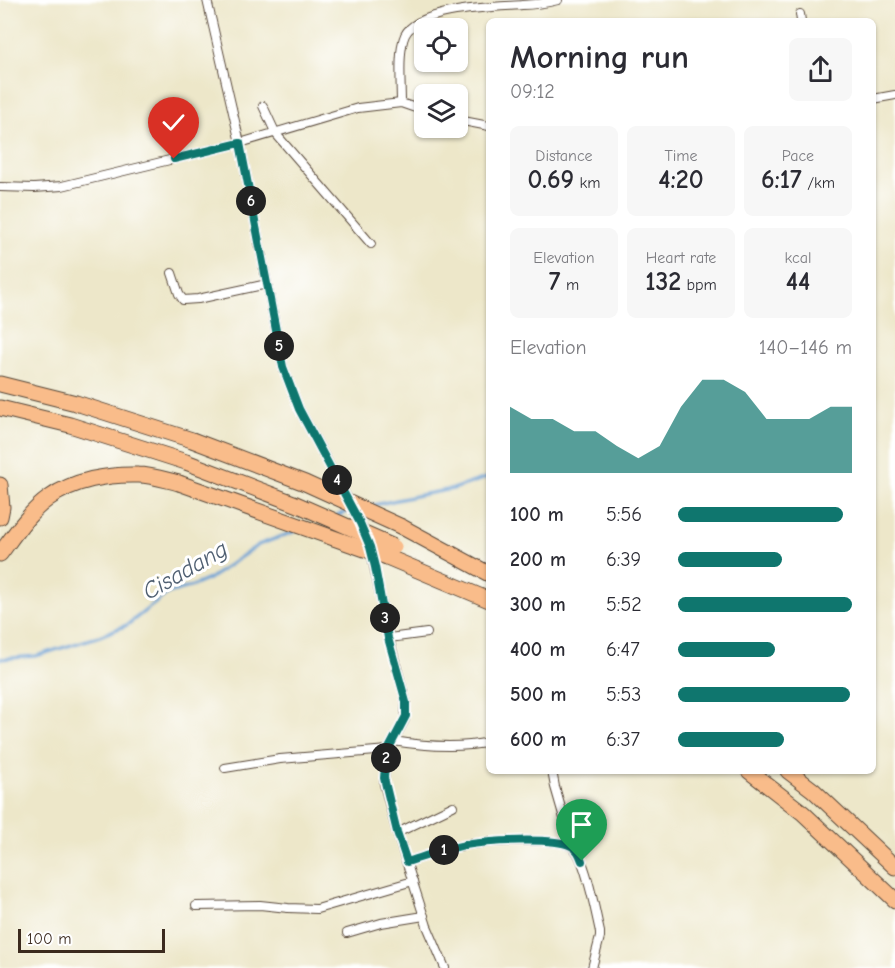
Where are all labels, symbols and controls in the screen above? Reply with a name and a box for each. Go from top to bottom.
map controls [414,18,468,138]
button: locate [414,18,468,72]
text: Morning run [510,38,689,76]
button: share [789,38,852,101]
text: 09:12 [510,80,555,103]
button: layers [414,84,468,138]
pin [148,97,199,159]
icon: check [157,106,190,139]
text: Distance [535,147,593,165]
text: Time [664,147,698,165]
text: Pace [782,147,814,165]
text: 0.69 [527,165,574,195]
text: 4:20 [658,165,704,195]
text: 6:17 [761,165,802,195]
text: km [574,174,601,192]
text: /km [802,174,835,192]
pin: 6 [236,186,266,216]
text: 6 [247,192,255,210]
text: Elevation [533,249,595,267]
text: Heart rate [646,249,716,267]
text: kcal [785,249,811,267]
text: 7 [549,267,561,297]
text: 132 [645,267,681,297]
text: 44 [786,267,810,297]
text: m [561,276,579,294]
text: bpm [681,276,717,294]
pin: 5 [264,331,294,361]
text: Elevation [510,336,587,359]
text: 140–146 m [759,336,852,359]
text: 5 [275,337,283,355]
pin: 4 [322,465,352,495]
text: 4 [333,471,341,489]
text: 100 m [510,503,564,526]
text: 5:56 [606,503,642,526]
water label: Cisadang [138,535,232,605]
text: 200 m [510,548,566,571]
text: 6:39 [606,548,641,571]
text: 300 m [510,593,566,616]
text: 5:52 [606,593,642,616]
pin: 3 [370,603,400,633]
text: 3 [381,609,389,627]
text: 400 m [510,638,565,661]
text: 6:47 [606,638,640,661]
text: 500 m [510,683,567,706]
text: 5:53 [606,683,641,706]
text: 600 m [510,728,566,751]
text: 6:37 [606,728,640,751]
pin: 2 [371,743,401,773]
text: 2 [382,749,390,767]
pin [556,799,607,861]
icon: arrive [565,808,598,841]
pin: 1 [429,835,459,865]
text: 1 [441,841,447,859]
scale bar [18,926,165,954]
text: 100 m [27,930,71,948]

